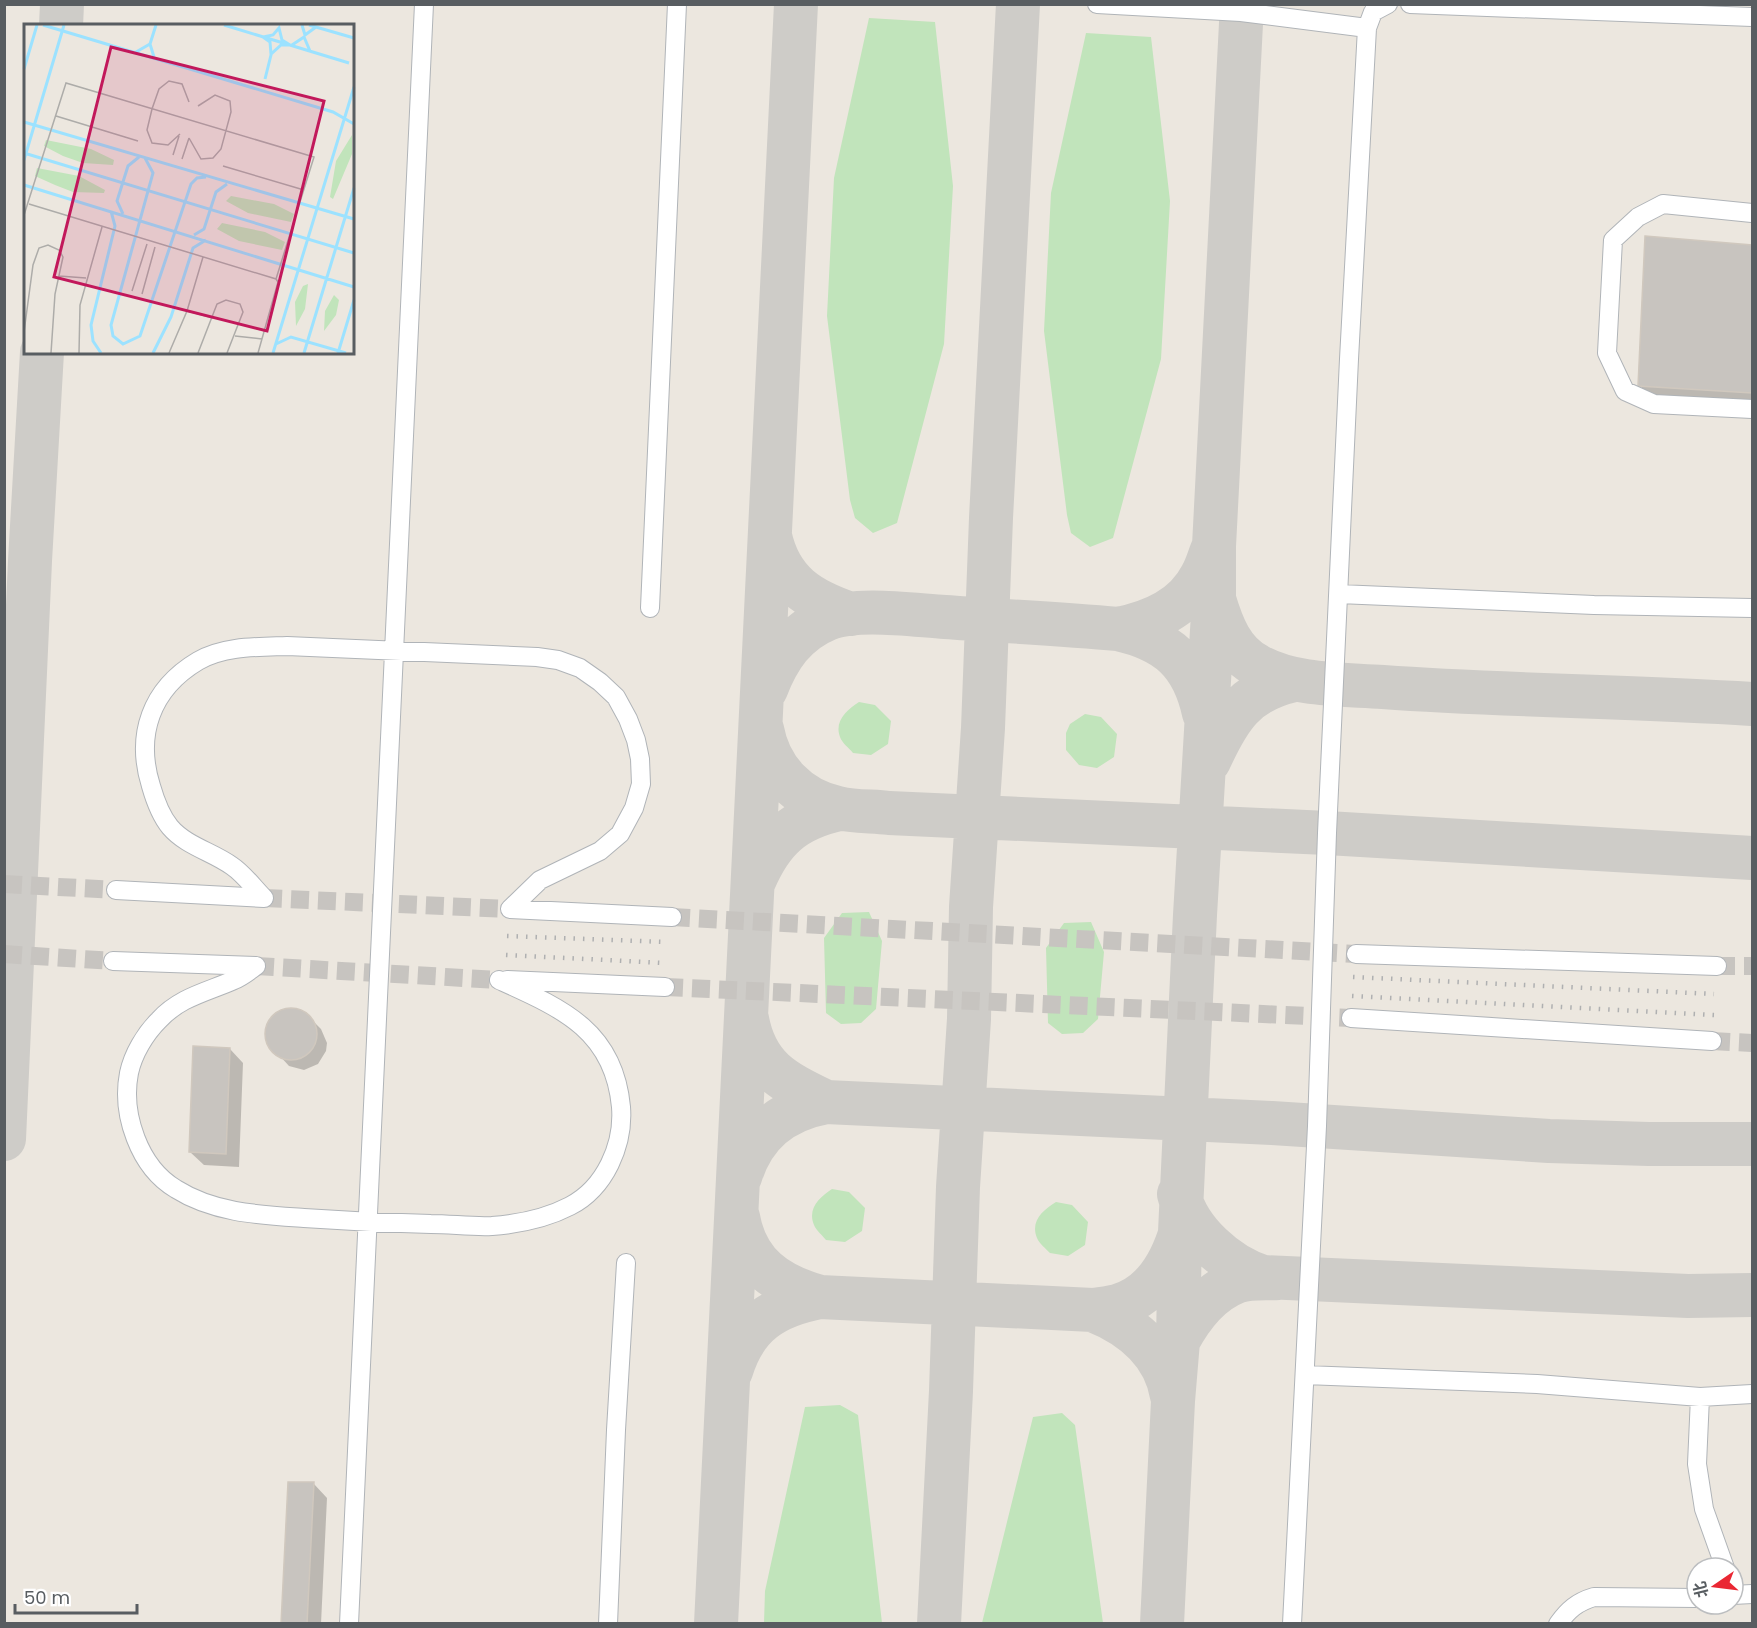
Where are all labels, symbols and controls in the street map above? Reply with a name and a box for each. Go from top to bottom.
inset map [24,24,354,354]
north arrow [1685,1556,1745,1616]
scale bar [15,1577,136,1615]
text: 北 [1688,1579,1714,1600]
text: 50 m [24,1585,70,1610]

